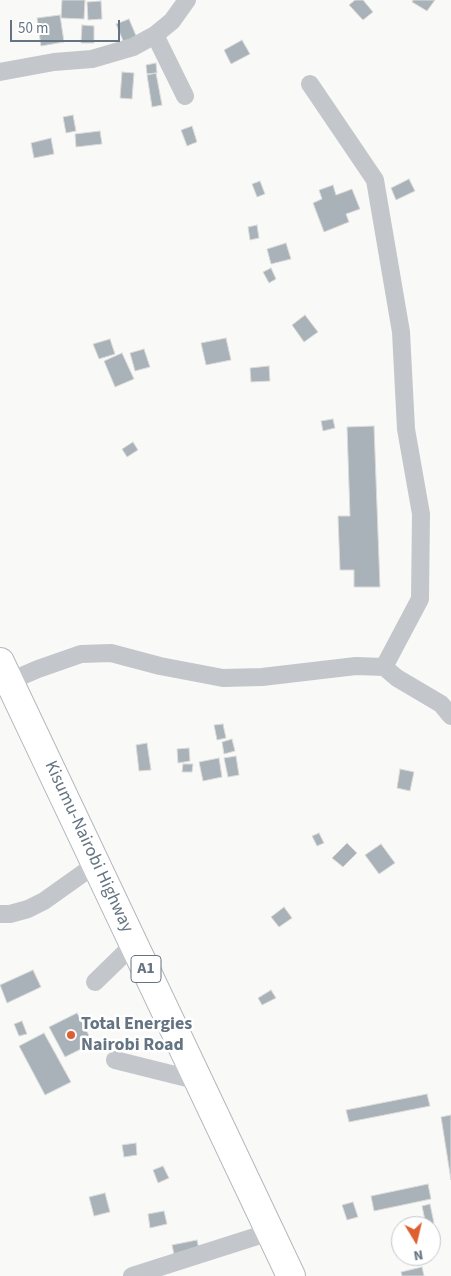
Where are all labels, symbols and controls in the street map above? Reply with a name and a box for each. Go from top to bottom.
scale bar [12,10,122,42]
text: 50 m [18,18,48,39]
street label: Kisumu-Nairobi Highway [39,758,137,936]
road number: A1 [131,956,161,982]
place label: Total Energies Nairobi Road [81,1014,192,1056]
marker: Total Energies Nairobi Road [65,1029,77,1041]
north arrow [391,1216,441,1266]
text: N [412,1244,424,1265]

